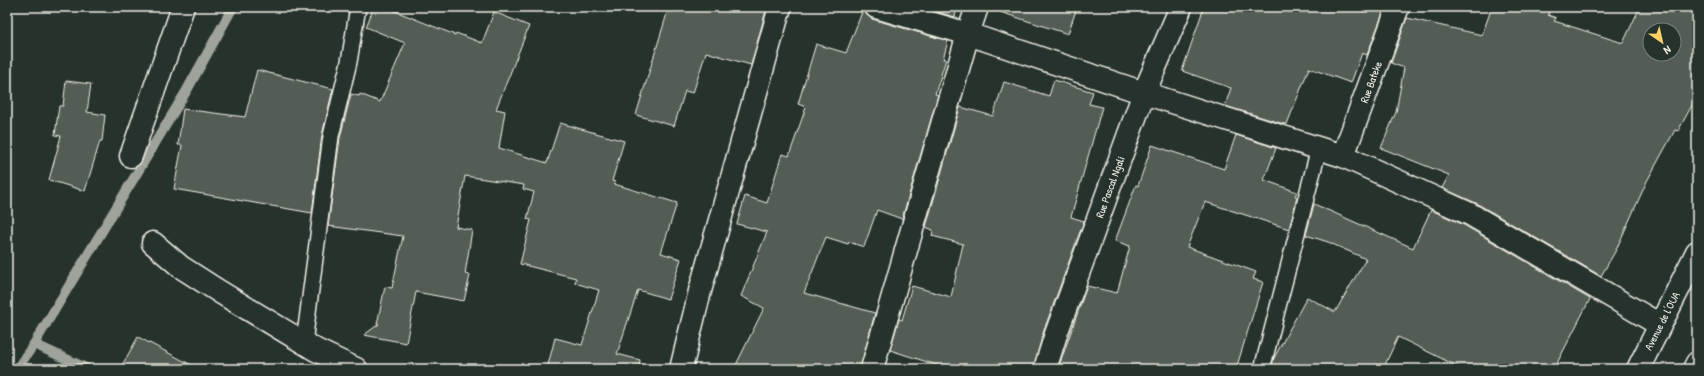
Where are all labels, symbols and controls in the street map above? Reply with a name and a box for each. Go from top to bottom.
north arrow [1642,22,1682,62]
text: N [1661,43,1674,58]
street label: Rue Bateke [1357,59,1385,105]
street label: Rue Pascal Ngali [1092,154,1128,220]
street label: Avenue de l'OUA [1641,289,1683,353]

